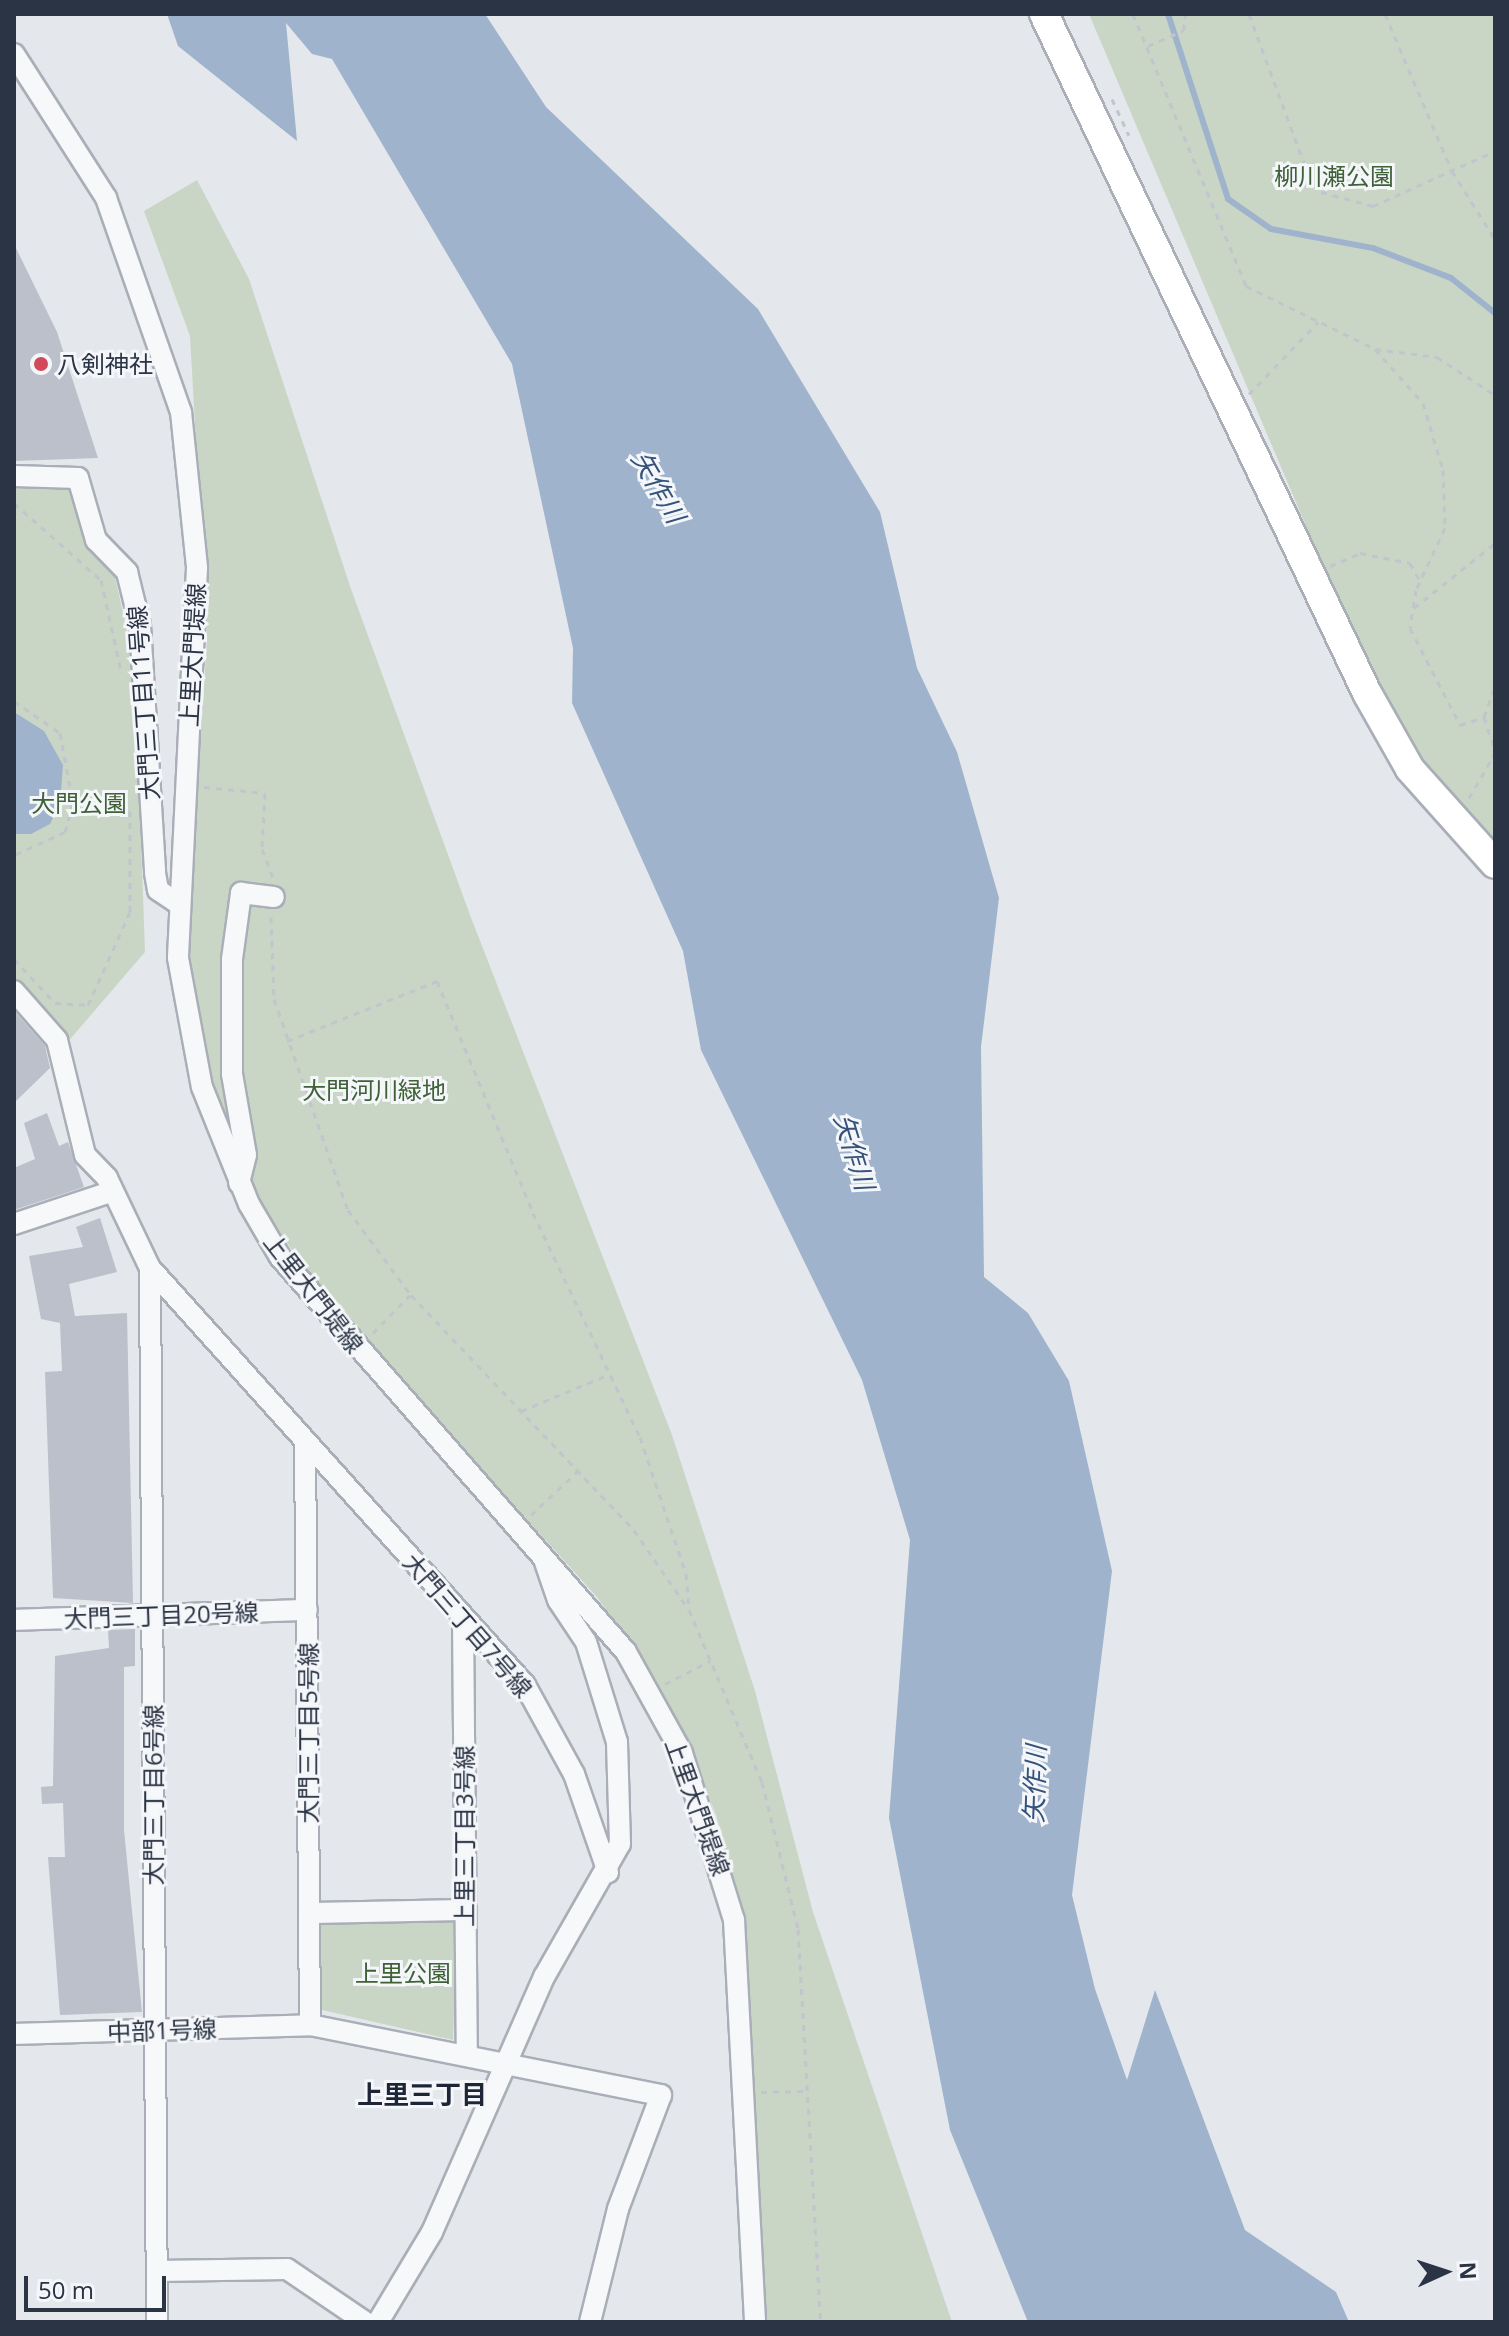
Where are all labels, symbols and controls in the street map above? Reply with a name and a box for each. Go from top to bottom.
park label: 柳川瀬公園 [1274,162,1394,190]
place label: 八剣神社 [57,350,153,378]
marker: 八剣神社 [32,355,50,373]
water label: 矢作川 [625,445,691,529]
street label: 上里大門堤線 [174,582,210,728]
street label: 大門三丁目11号線 [122,605,164,801]
park label: 大門公園 [31,789,127,817]
park label: 大門河川緑地 [302,1076,446,1104]
water label: 矢作川 [828,1110,880,1194]
street label: 上里大門堤線 [258,1227,370,1359]
street label: 大門三丁目7号線 [398,1547,538,1703]
street label: 大門三丁目20号線 [63,1597,259,1633]
street label: 大門三丁目5号線 [294,1642,322,1824]
street label: 大門三丁目6号線 [139,1704,167,1886]
street label: 上里大門堤線 [660,1734,736,1880]
water label: 矢作川 [1018,1744,1052,1824]
street label: 上里三丁目3号線 [450,1745,478,1927]
park label: 上里公園 [355,1959,451,1987]
street label: 中部1号線 [107,2014,217,2046]
district label: 上里三丁目 [357,2079,487,2111]
north arrow [1405,2232,1485,2312]
scale bar [28,2260,170,2310]
text: N [1454,2261,1484,2280]
text: 50 m [38,2273,94,2306]

